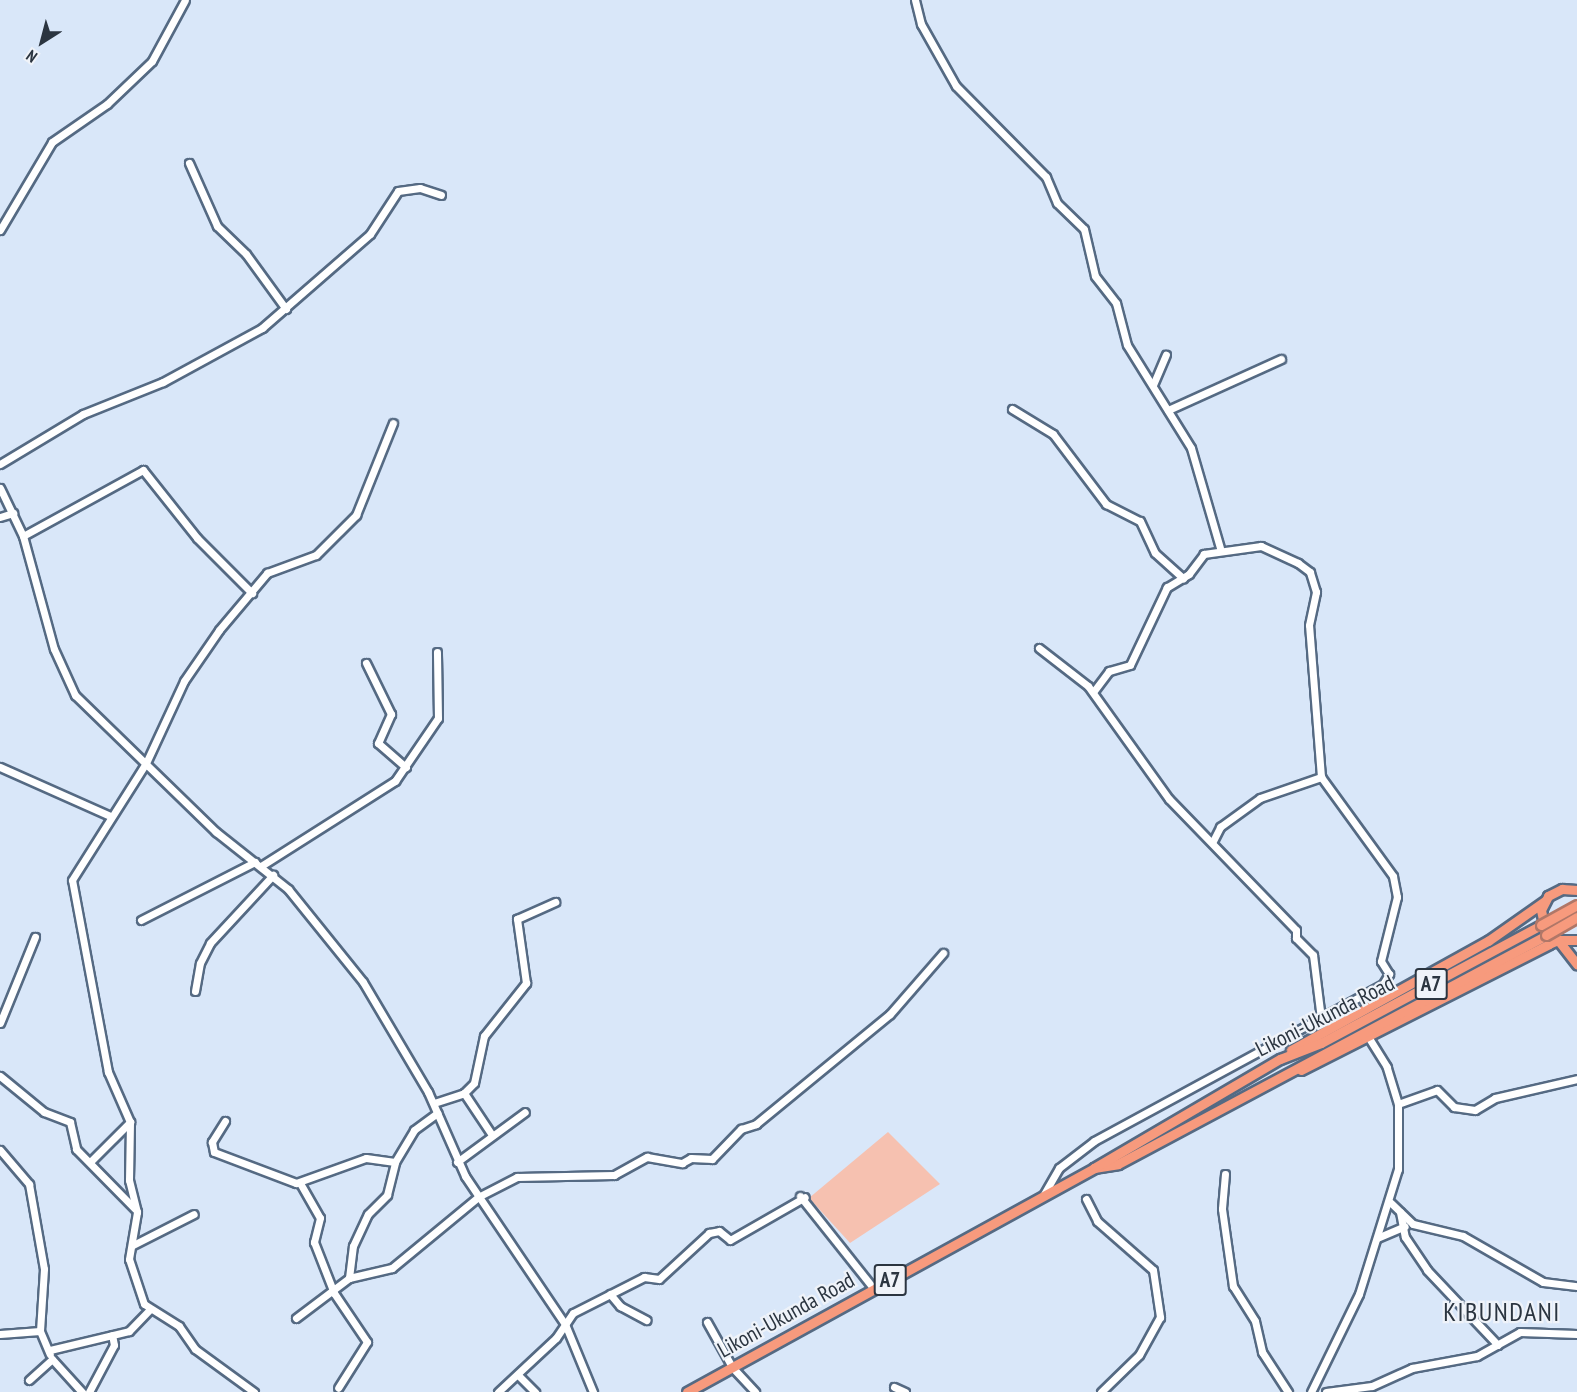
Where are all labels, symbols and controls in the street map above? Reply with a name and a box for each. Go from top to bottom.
north arrow [12,12,72,72]
text: N [22,46,41,67]
road number: A7 [1414,966,1448,1002]
street label: Likoni-Ukunda Road [1251,970,1399,1062]
road number: A7 [874,1262,906,1298]
street label: Likoni-Ukunda Road [713,1267,859,1363]
district label: KIBUNDANI [1443,1296,1561,1328]

